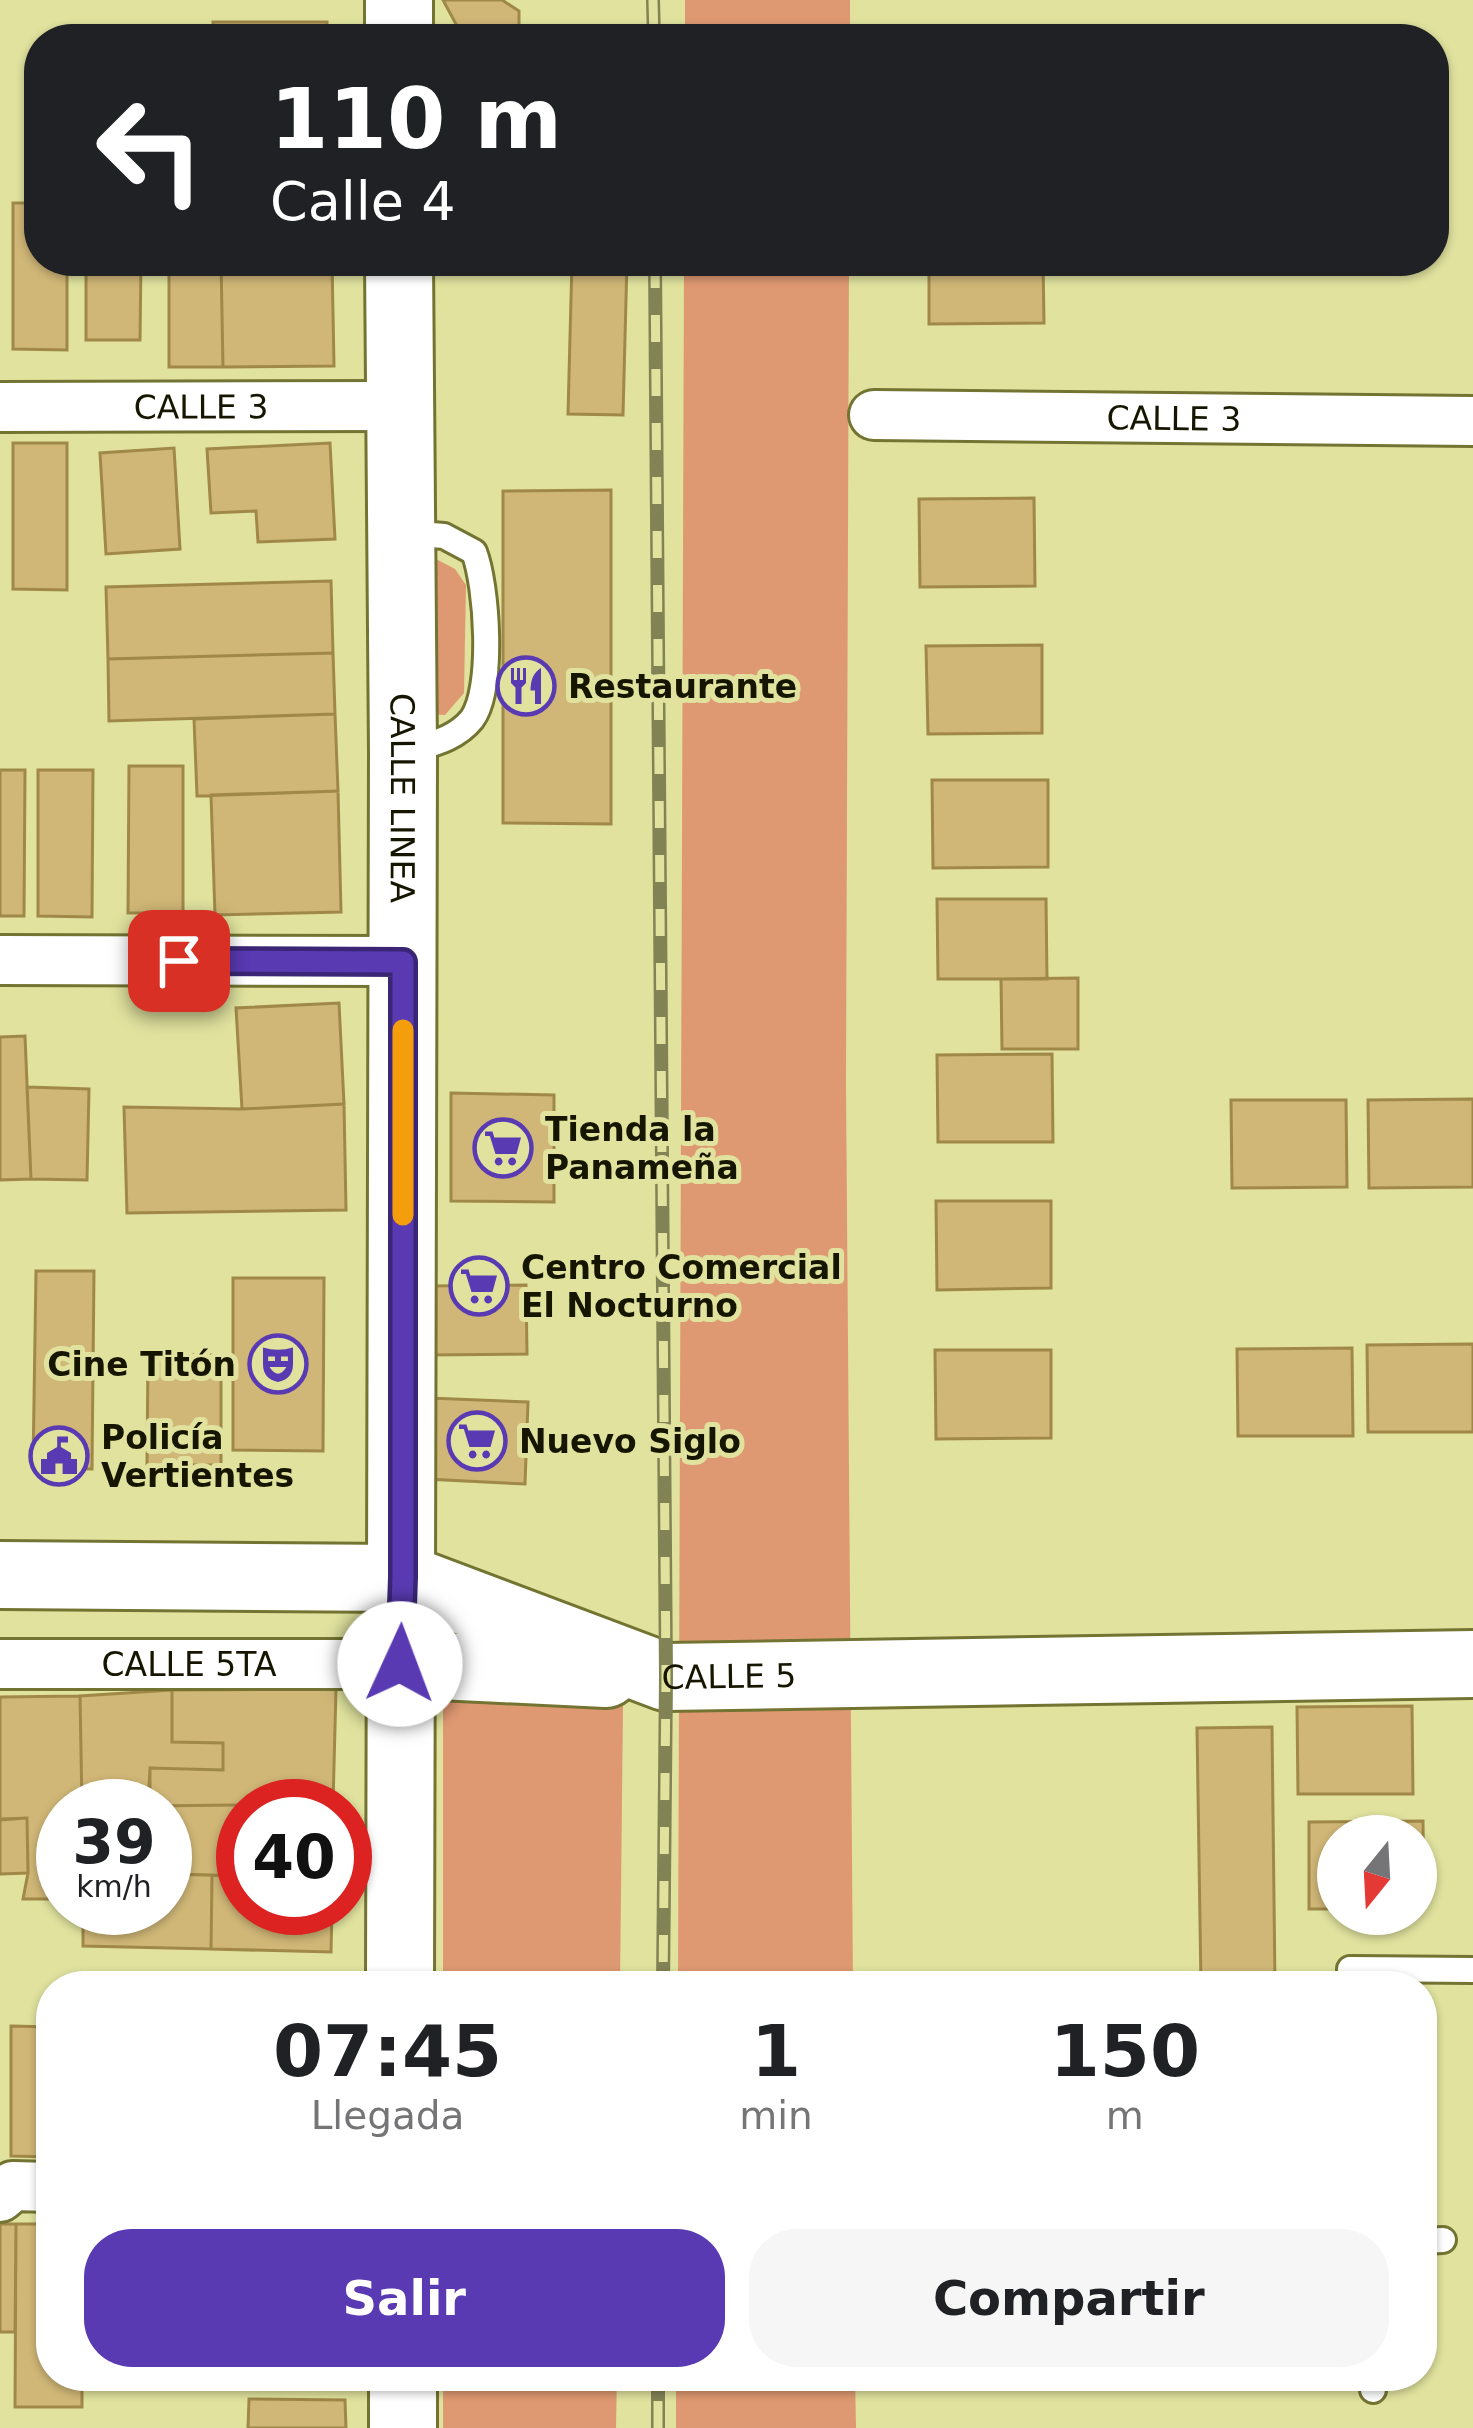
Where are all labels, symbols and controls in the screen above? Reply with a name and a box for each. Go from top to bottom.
text: 110 m [270,70,562,168]
icon: left [72,72,228,228]
text: Calle 4 [270,170,456,233]
street label: CALLE 3 [134,387,268,426]
street label: CALLE 3 [1106,398,1242,438]
restaurant icon: Restaurante [495,655,557,717]
place label: Restaurante [568,667,797,706]
street label: CALLE LINEA [383,693,423,903]
pin [128,910,230,1012]
icon: arrive [146,928,212,994]
place label: Tienda la Panameña [545,1110,739,1187]
supermarket icon: Tienda la Panameña [472,1117,534,1179]
place label: Centro Comercial El Nocturno [521,1248,842,1325]
supermarket icon: Centro Comercial El Nocturno [448,1255,510,1317]
theatre icon: Cine Titón [247,1333,309,1395]
place label: Cine Titón [47,1345,236,1384]
supermarket icon: Nuevo Siglo [446,1410,508,1472]
place label: Policía Vertientes [101,1418,294,1495]
place label: Nuevo Siglo [519,1422,741,1461]
public building icon: Policía Vertientes [28,1425,90,1487]
position arrow [337,1601,463,1727]
street label: CALLE 5TA [102,1645,277,1684]
street label: CALLE 5 [661,1655,797,1697]
speed limit sign: 40 [216,1779,372,1935]
text: 39 [72,1807,156,1877]
north arrow [1317,1815,1437,1935]
map controls [1317,1815,1437,1935]
text: km/h [76,1869,152,1904]
text: 07:45 [273,2009,502,2093]
text: 1 [751,2009,801,2093]
text: 150 [1050,2009,1200,2093]
text: Llegada [311,2093,465,2138]
text: min [739,2093,813,2138]
text: m [1106,2093,1144,2138]
button: Salir [84,2229,725,2367]
button: Compartir [749,2229,1389,2367]

